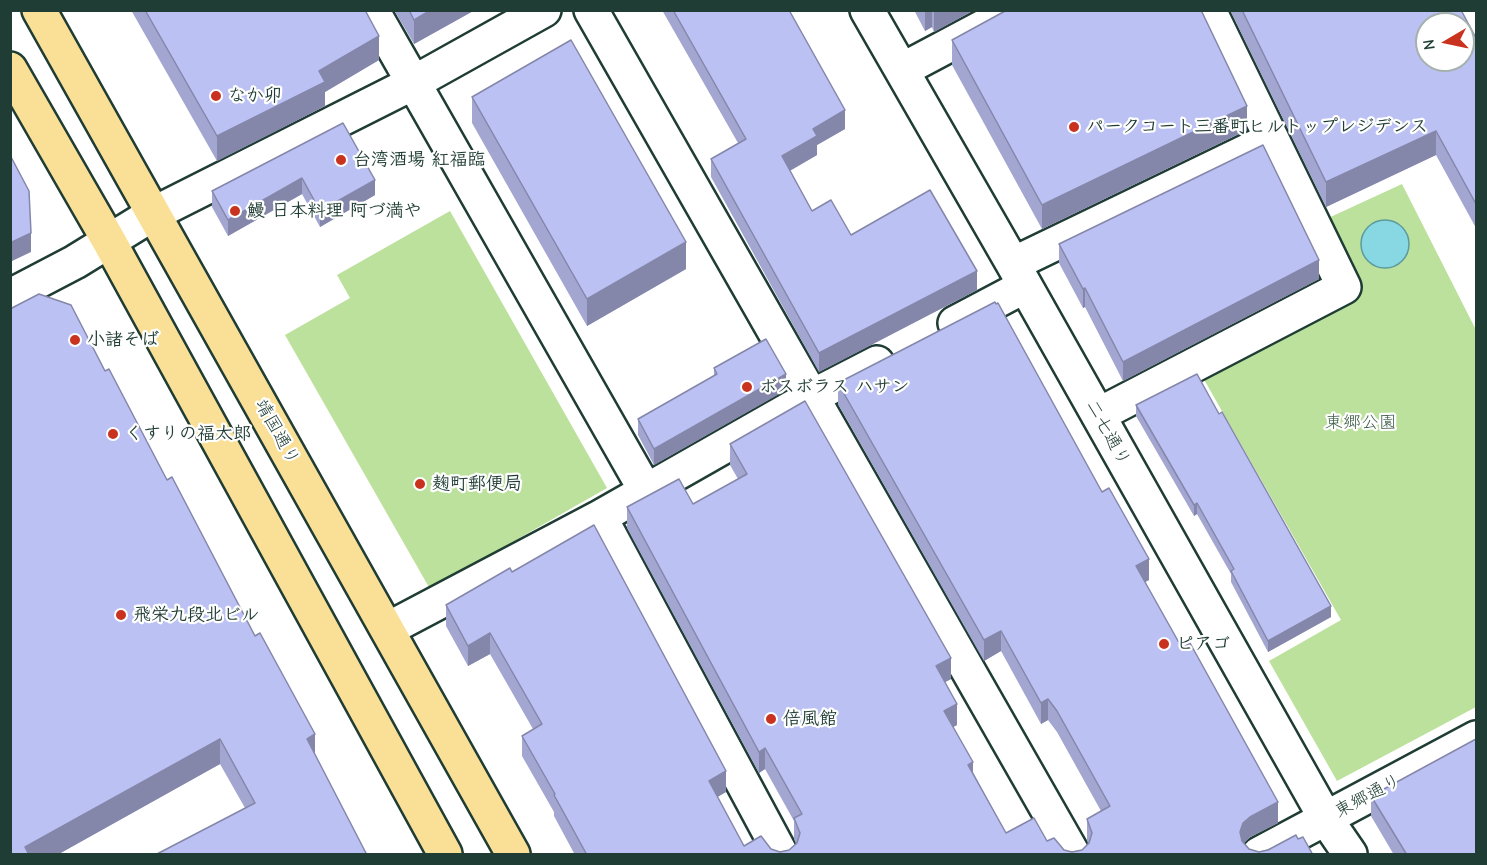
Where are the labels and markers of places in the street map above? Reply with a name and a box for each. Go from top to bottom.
place label: なか卯 [228,85,282,107]
marker: なか卯 [209,89,223,103]
place label: パークコート三番町ヒルトップレジデンス [1086,116,1428,138]
marker: パークコート三番町ヒルトップレジデンス [1067,120,1081,134]
place label: 台湾酒場 紅福臨 [353,149,485,171]
marker: 台湾酒場 紅福臨 [334,153,348,167]
place label: 鰻 日本料理 阿づ満や [247,200,422,222]
marker: 鰻 日本料理 阿づ満や [228,204,242,218]
place label: 小諸そば [87,329,159,351]
marker: 小諸そば [68,333,82,347]
place label: ボスボラス ハサン [759,376,909,398]
marker: ボスボラス ハサン [740,380,754,394]
place label: くすりの福太郎 [125,423,251,445]
marker: くすりの福太郎 [106,427,120,441]
place label: 麹町郵便局 [432,473,522,495]
marker: 麹町郵便局 [413,477,427,491]
place label: 飛栄九段北ビル [133,604,259,626]
marker: 飛栄九段北ビル [114,608,128,622]
place label: ピアゴ [1176,633,1230,655]
marker: ピアゴ [1157,637,1171,651]
place label: 倍風館 [783,708,837,730]
marker: 倍風館 [764,712,778,726]

